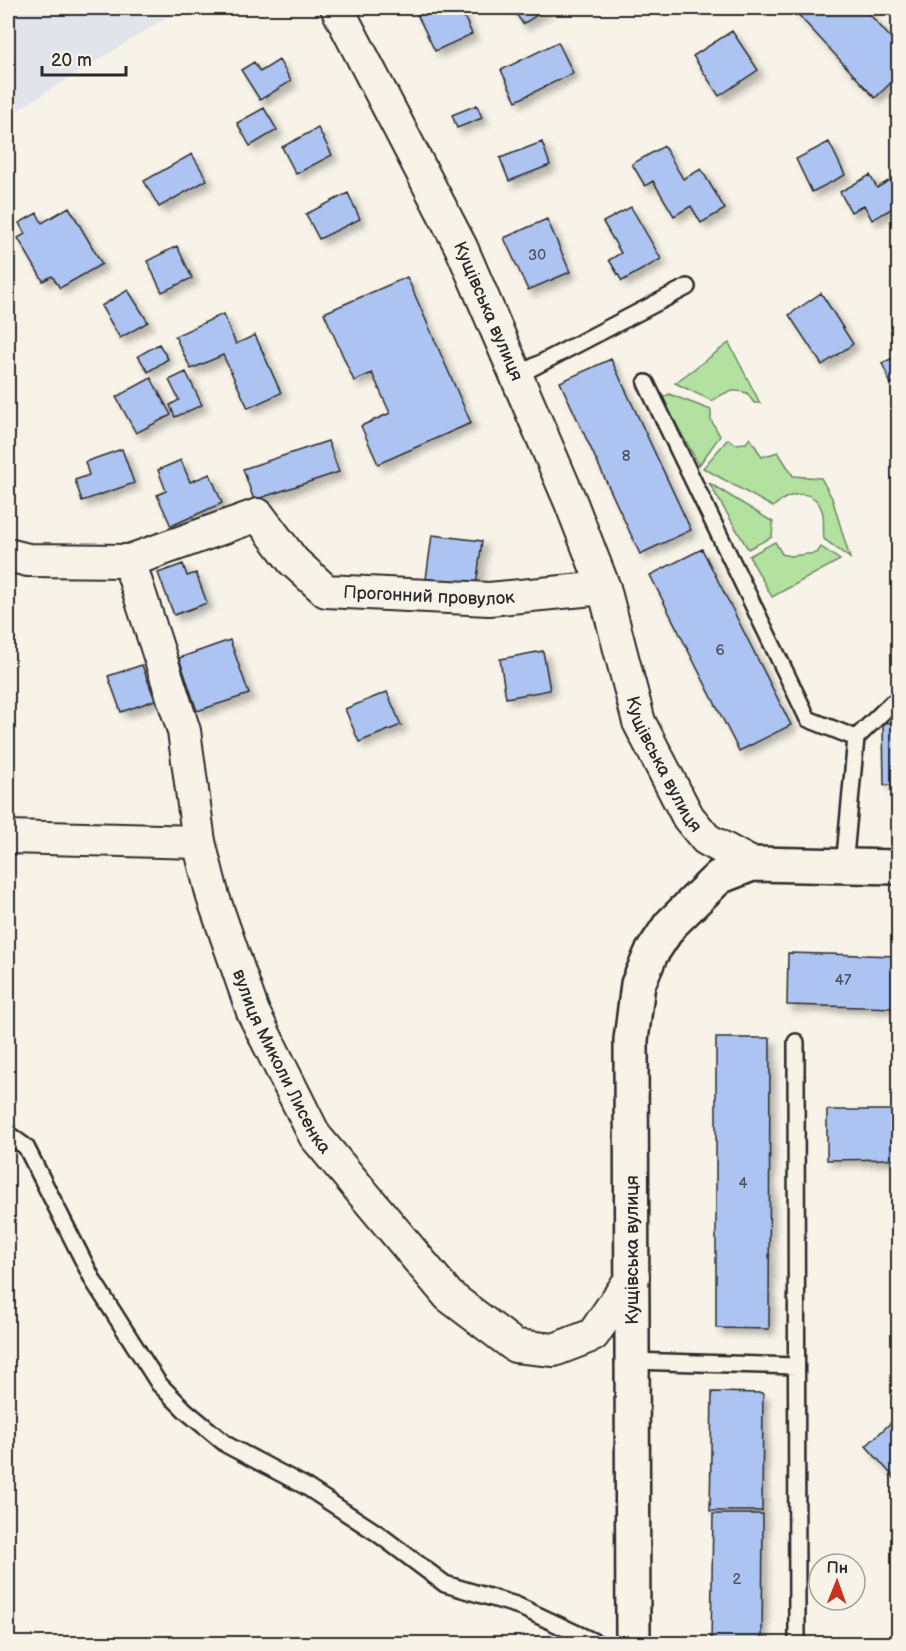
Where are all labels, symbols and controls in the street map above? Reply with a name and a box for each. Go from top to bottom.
scale bar [42,39,126,77]
text: 20 m [51,50,92,71]
street label: Кущівська вулиця [449,238,528,384]
house number: 30 [528,246,546,265]
house number: 8 [622,447,631,466]
street label: Прогонний провулок [343,581,516,610]
house number: 6 [715,641,725,660]
street label: Кущівська вулиця [622,694,707,836]
street label: вулиця Миколи Лисенка [228,966,336,1158]
house number: 47 [835,971,852,990]
house number: 4 [738,1174,748,1193]
street label: Кущівська вулиця [622,1175,643,1325]
north arrow [807,1552,867,1612]
text: Пн [826,1559,848,1578]
house number: 2 [733,1570,742,1589]

